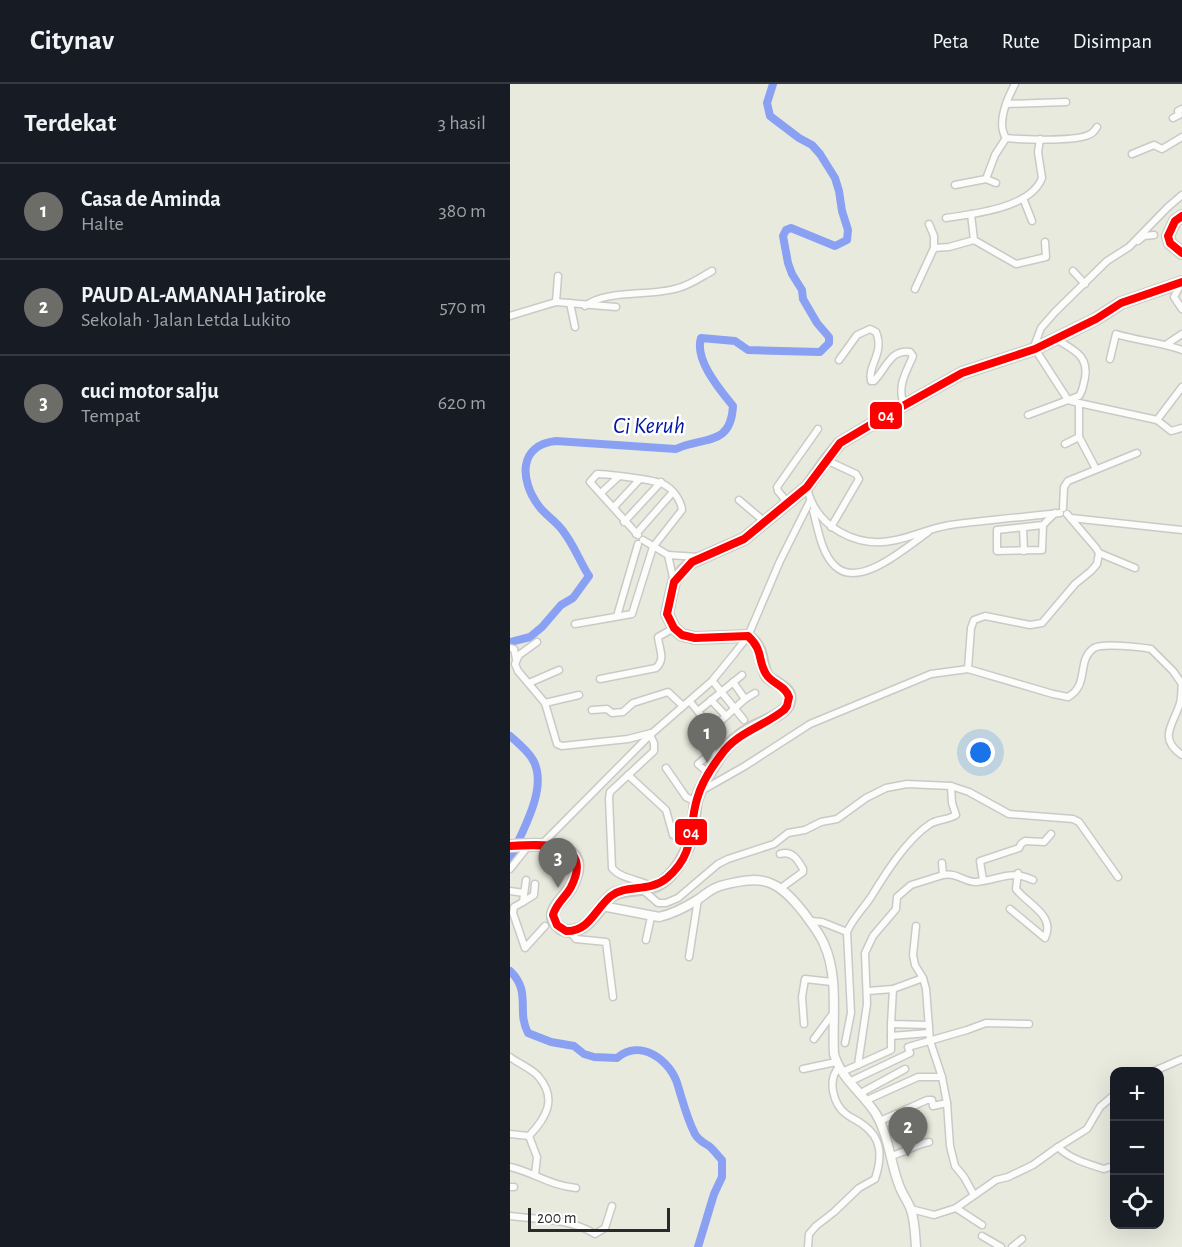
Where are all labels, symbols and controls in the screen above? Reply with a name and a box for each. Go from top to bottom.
text: Citynav [30,27,114,55]
text: Peta [933,31,969,52]
text: Rute [1002,31,1040,52]
text: Disimpan [1073,31,1152,52]
text: Terdekat [24,110,116,136]
text: 3 hasil [438,113,486,133]
text: Casa de Aminda [81,188,221,210]
text: 1 [40,201,47,221]
text: 380 m [438,201,486,221]
text: Halte [81,214,124,234]
text: PAUD AL-AMANAH Jatiroke [81,284,326,306]
text: 2 [39,297,48,317]
text: 570 m [439,297,486,317]
text: Sekolah · Jalan Letda Lukito [81,310,291,330]
text: cuci motor salju [81,380,219,402]
text: 3 [39,393,48,413]
text: 620 m [438,393,486,413]
line badge: 04 [869,401,903,430]
text: Tempat [81,406,141,426]
text: 04 [878,408,894,424]
water label: Ci Keruh [613,414,685,438]
pin: 1 [688,714,726,763]
your location [966,738,995,767]
line badge: 04 [674,818,708,846]
text: 04 [683,825,699,841]
pin: 3 [538,838,578,888]
map controls [1110,1067,1164,1229]
button: + [1110,1067,1164,1121]
pin: 2 [888,1108,928,1157]
button: − [1110,1121,1164,1175]
button: locate [1110,1175,1164,1229]
scale bar [528,1205,670,1232]
text: 200 m [537,1210,577,1226]

